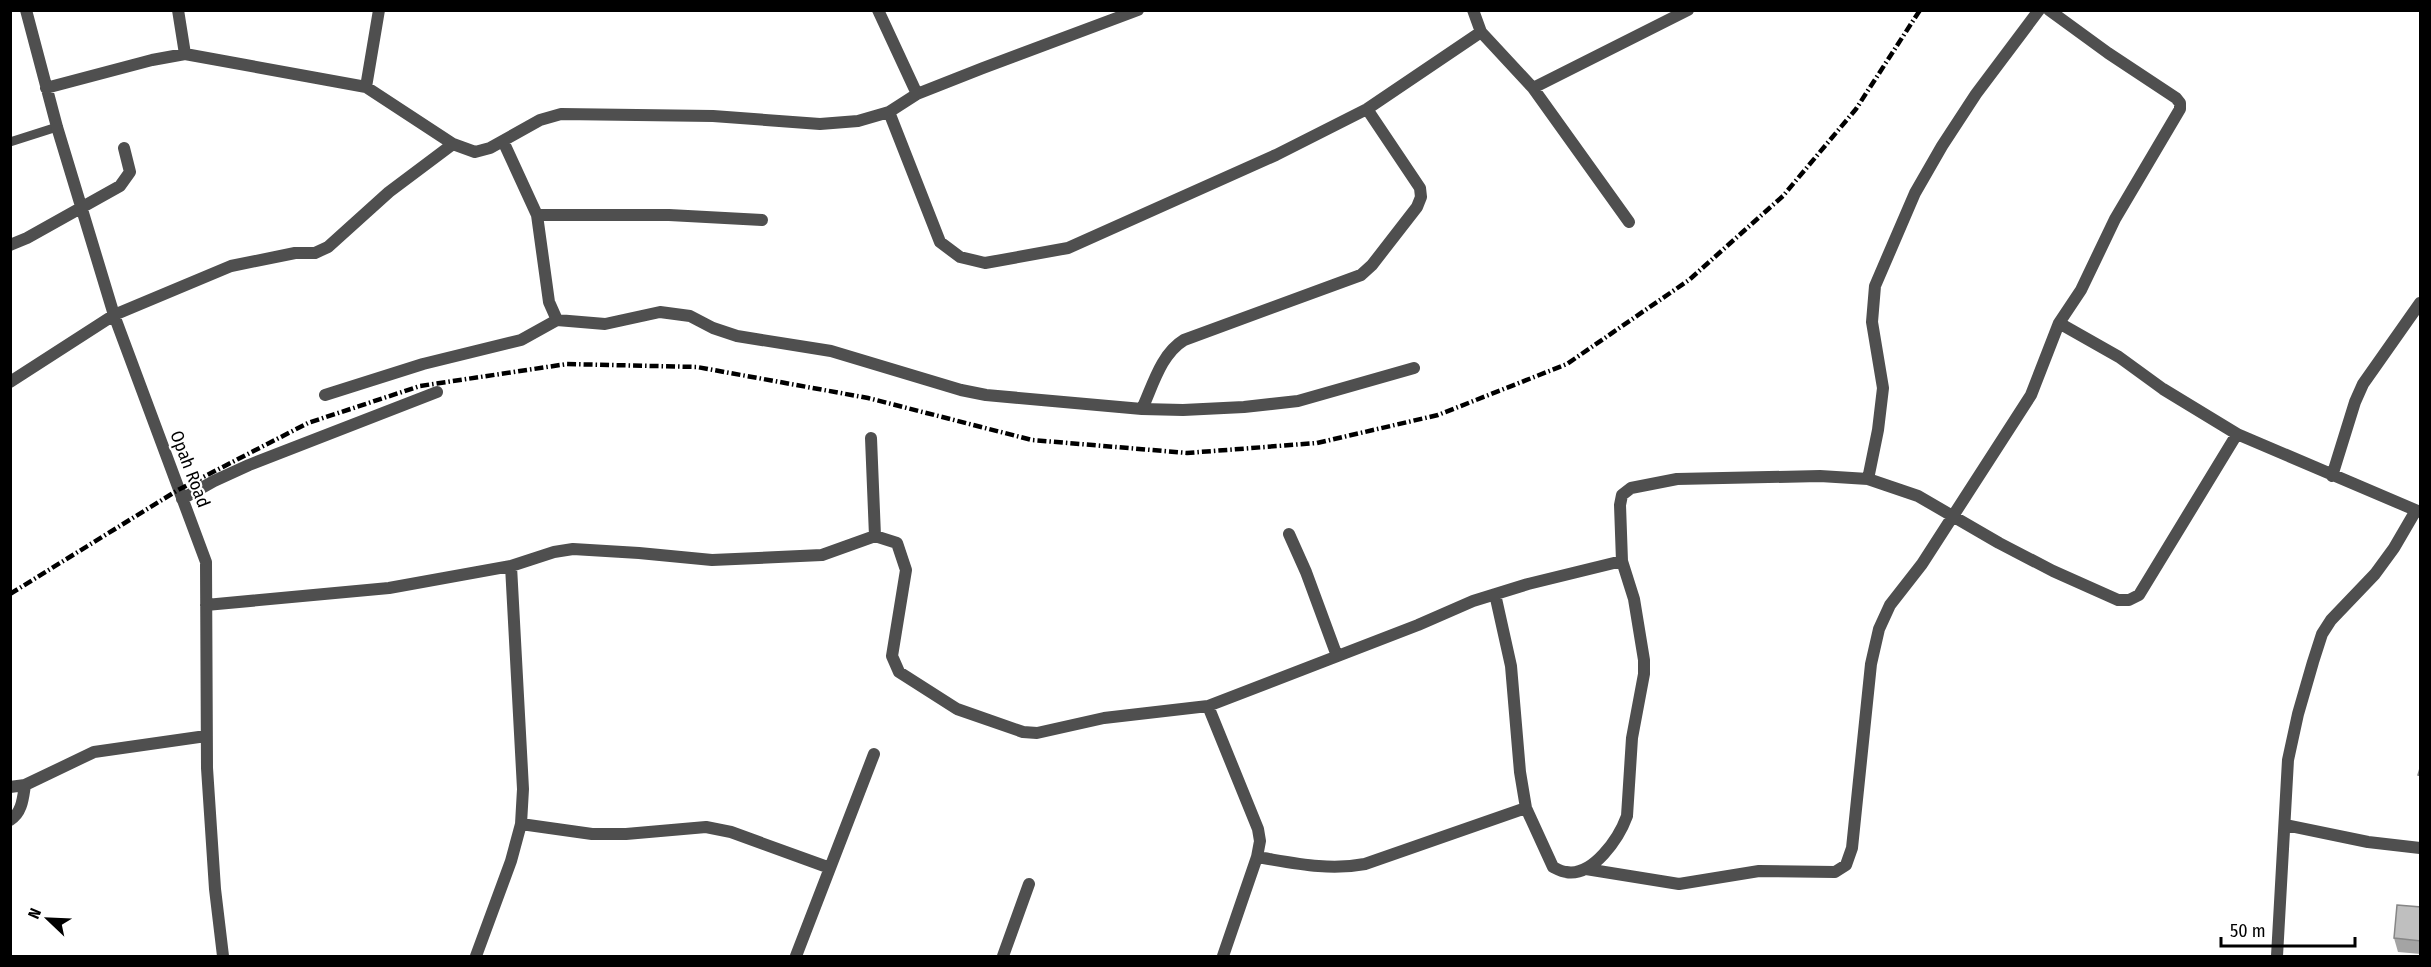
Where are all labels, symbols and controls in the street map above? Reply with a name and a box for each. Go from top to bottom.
street label: Opah Road [165,427,215,511]
north arrow [18,889,78,949]
text: N [24,905,45,921]
scale bar [2221,910,2354,948]
text: 50 m [2230,920,2266,942]

